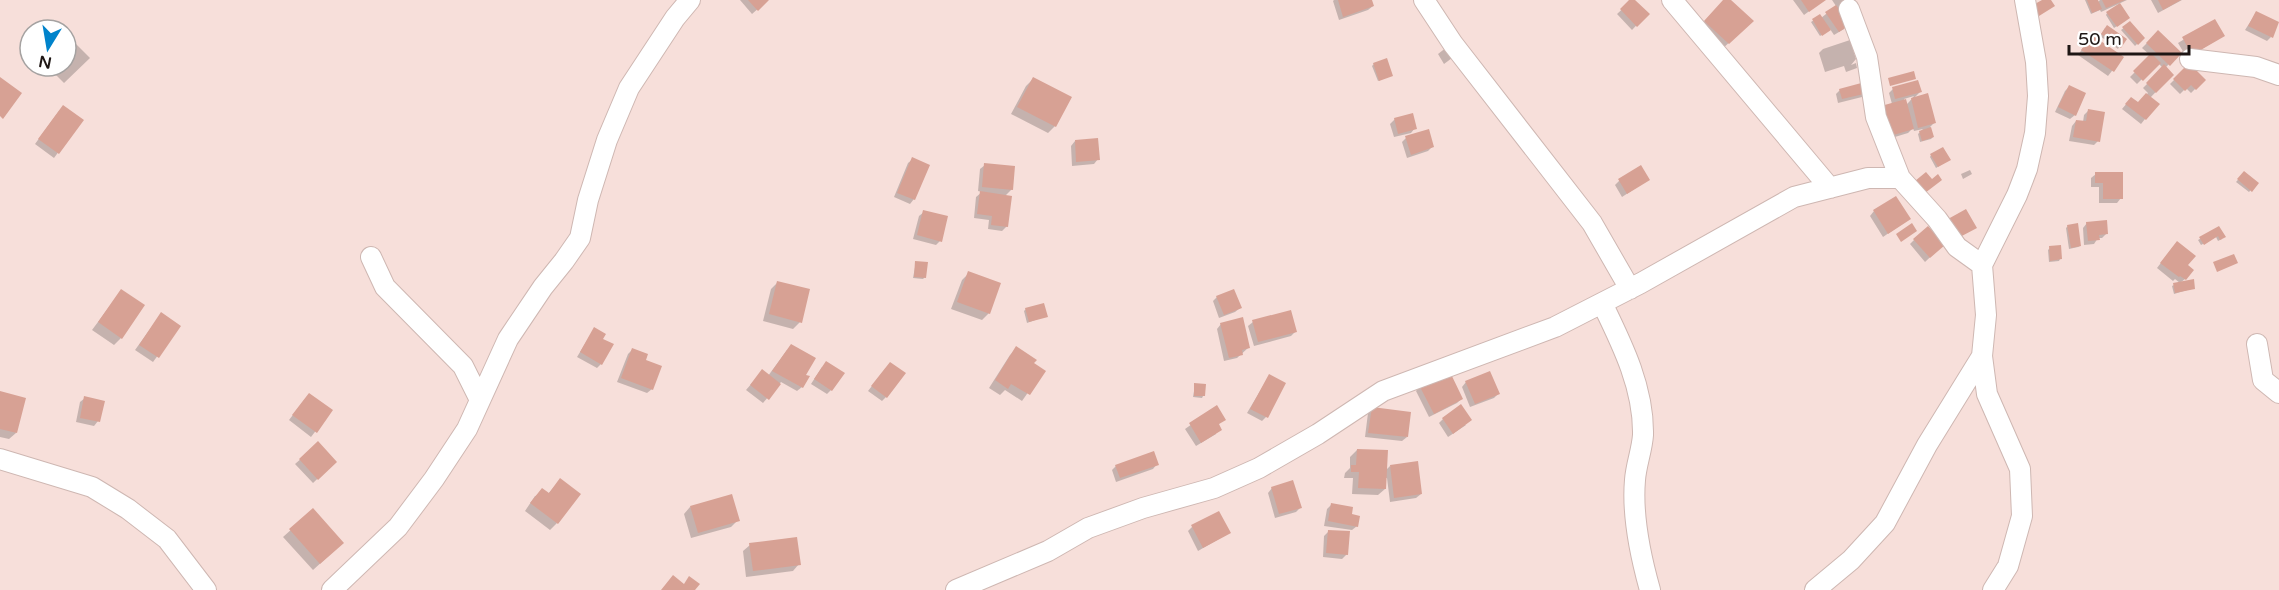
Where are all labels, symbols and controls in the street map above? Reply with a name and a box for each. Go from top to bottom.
north arrow [18,18,78,78]
scale bar [2069,18,2189,56]
text: 50 m [2078,28,2122,50]
text: N [37,51,54,73]

